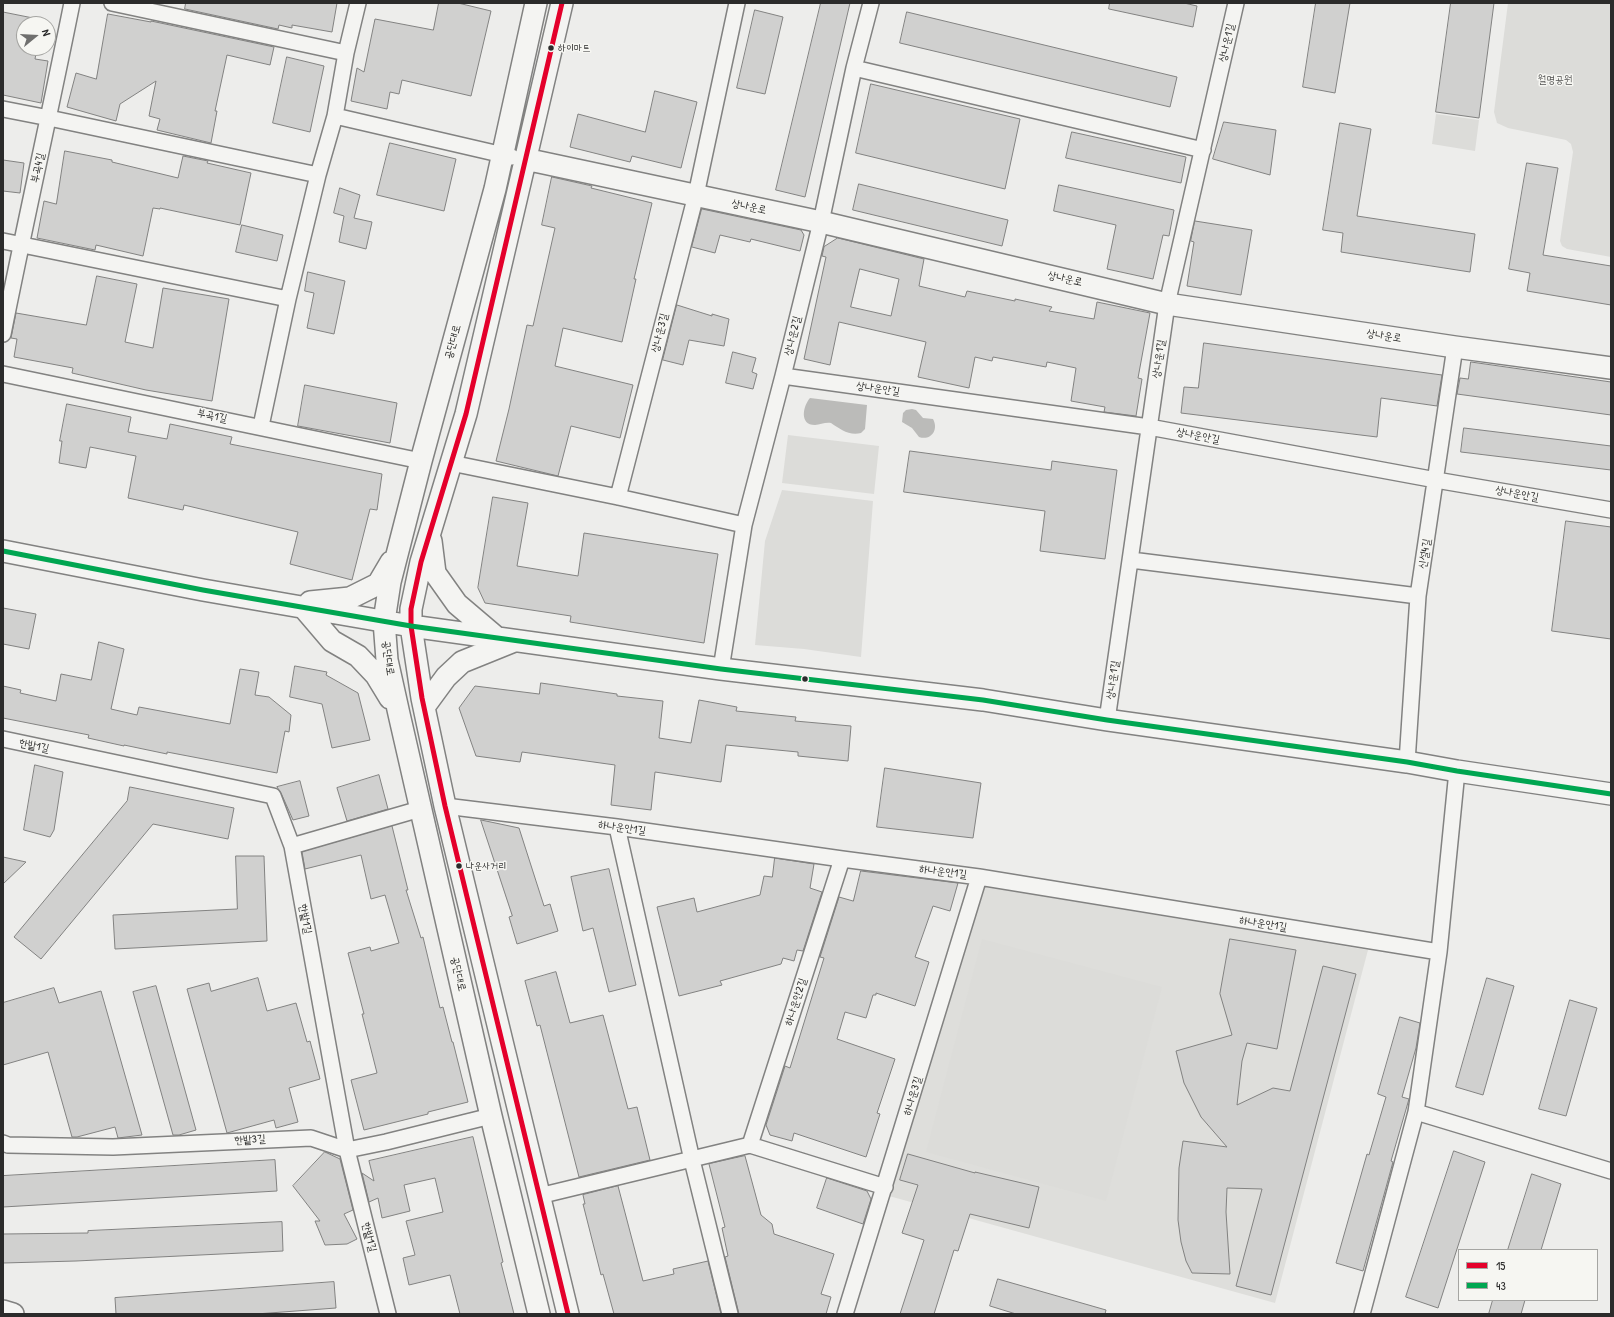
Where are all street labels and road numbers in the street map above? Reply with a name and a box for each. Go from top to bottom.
street label: 상나운1길 [1216,22,1238,64]
street label: 부곡4길 [28,152,48,184]
street label: 상나운로 [730,197,768,217]
street label: 상나운로 [1046,269,1084,289]
street label: 상나운3길 [649,312,671,354]
street label: 상나운2길 [782,315,804,357]
street label: 공단대로 [442,323,464,361]
street label: 상나운로 [1365,327,1403,345]
street label: 상나운1길 [1150,339,1168,379]
street label: 상나운안길 [855,379,901,399]
street label: 부곡1길 [196,406,228,426]
street label: 상나운안길 [1175,425,1221,447]
street label: 상나운안길 [1494,484,1540,504]
street label: 신설4길 [1416,538,1434,570]
street label: 공단대로 [379,640,397,676]
street label: 상나운1길 [1104,660,1122,700]
street label: 한밭1길 [18,736,50,756]
street label: 하나운안1길 [597,818,647,838]
street label: 하나운안1길 [918,863,968,881]
street label: 한밭1길 [296,903,314,935]
street label: 하나운안1길 [1238,914,1288,934]
street label: 공단대로 [448,955,468,993]
street label: 하나운안2길 [782,976,810,1028]
street label: 하나운3길 [901,1075,925,1117]
street label: 한밭3길 [234,1133,266,1147]
street label: 한밭1길 [359,1221,379,1253]

